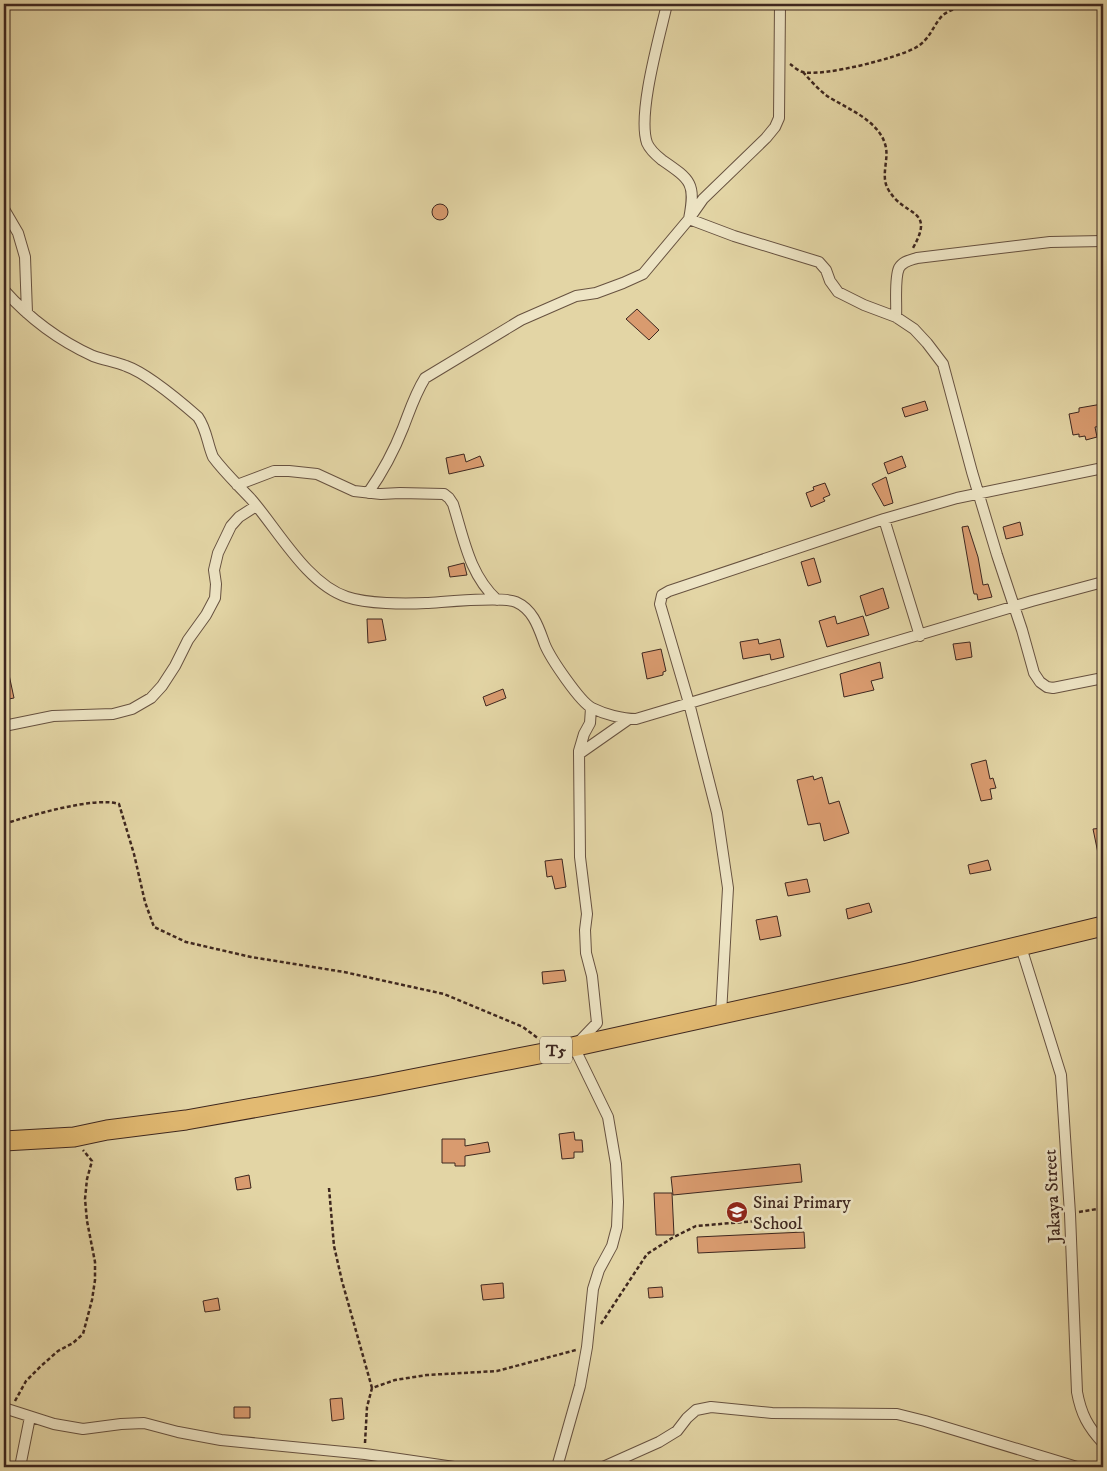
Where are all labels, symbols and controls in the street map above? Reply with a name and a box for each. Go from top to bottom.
road number: T5 [540,1036,572,1064]
street label: Jakaya Street [1040,1148,1067,1245]
place label: Sinai Primary School [753,1192,851,1235]
school or university icon: Sinai Primary School [725,1200,749,1224]

